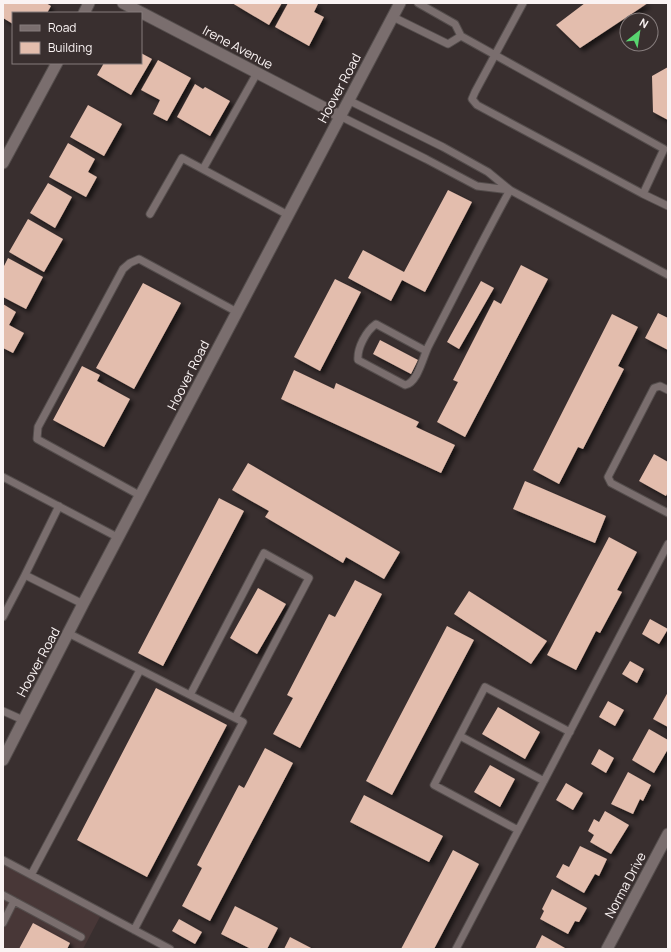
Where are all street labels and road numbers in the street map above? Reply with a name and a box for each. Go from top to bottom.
street label: Irene Avenue [200,21,277,73]
street label: Hoover Road [313,50,365,126]
street label: Hoover Road [163,337,213,413]
street label: Hoover Road [12,624,64,700]
street label: Norma Drive [600,848,650,921]

